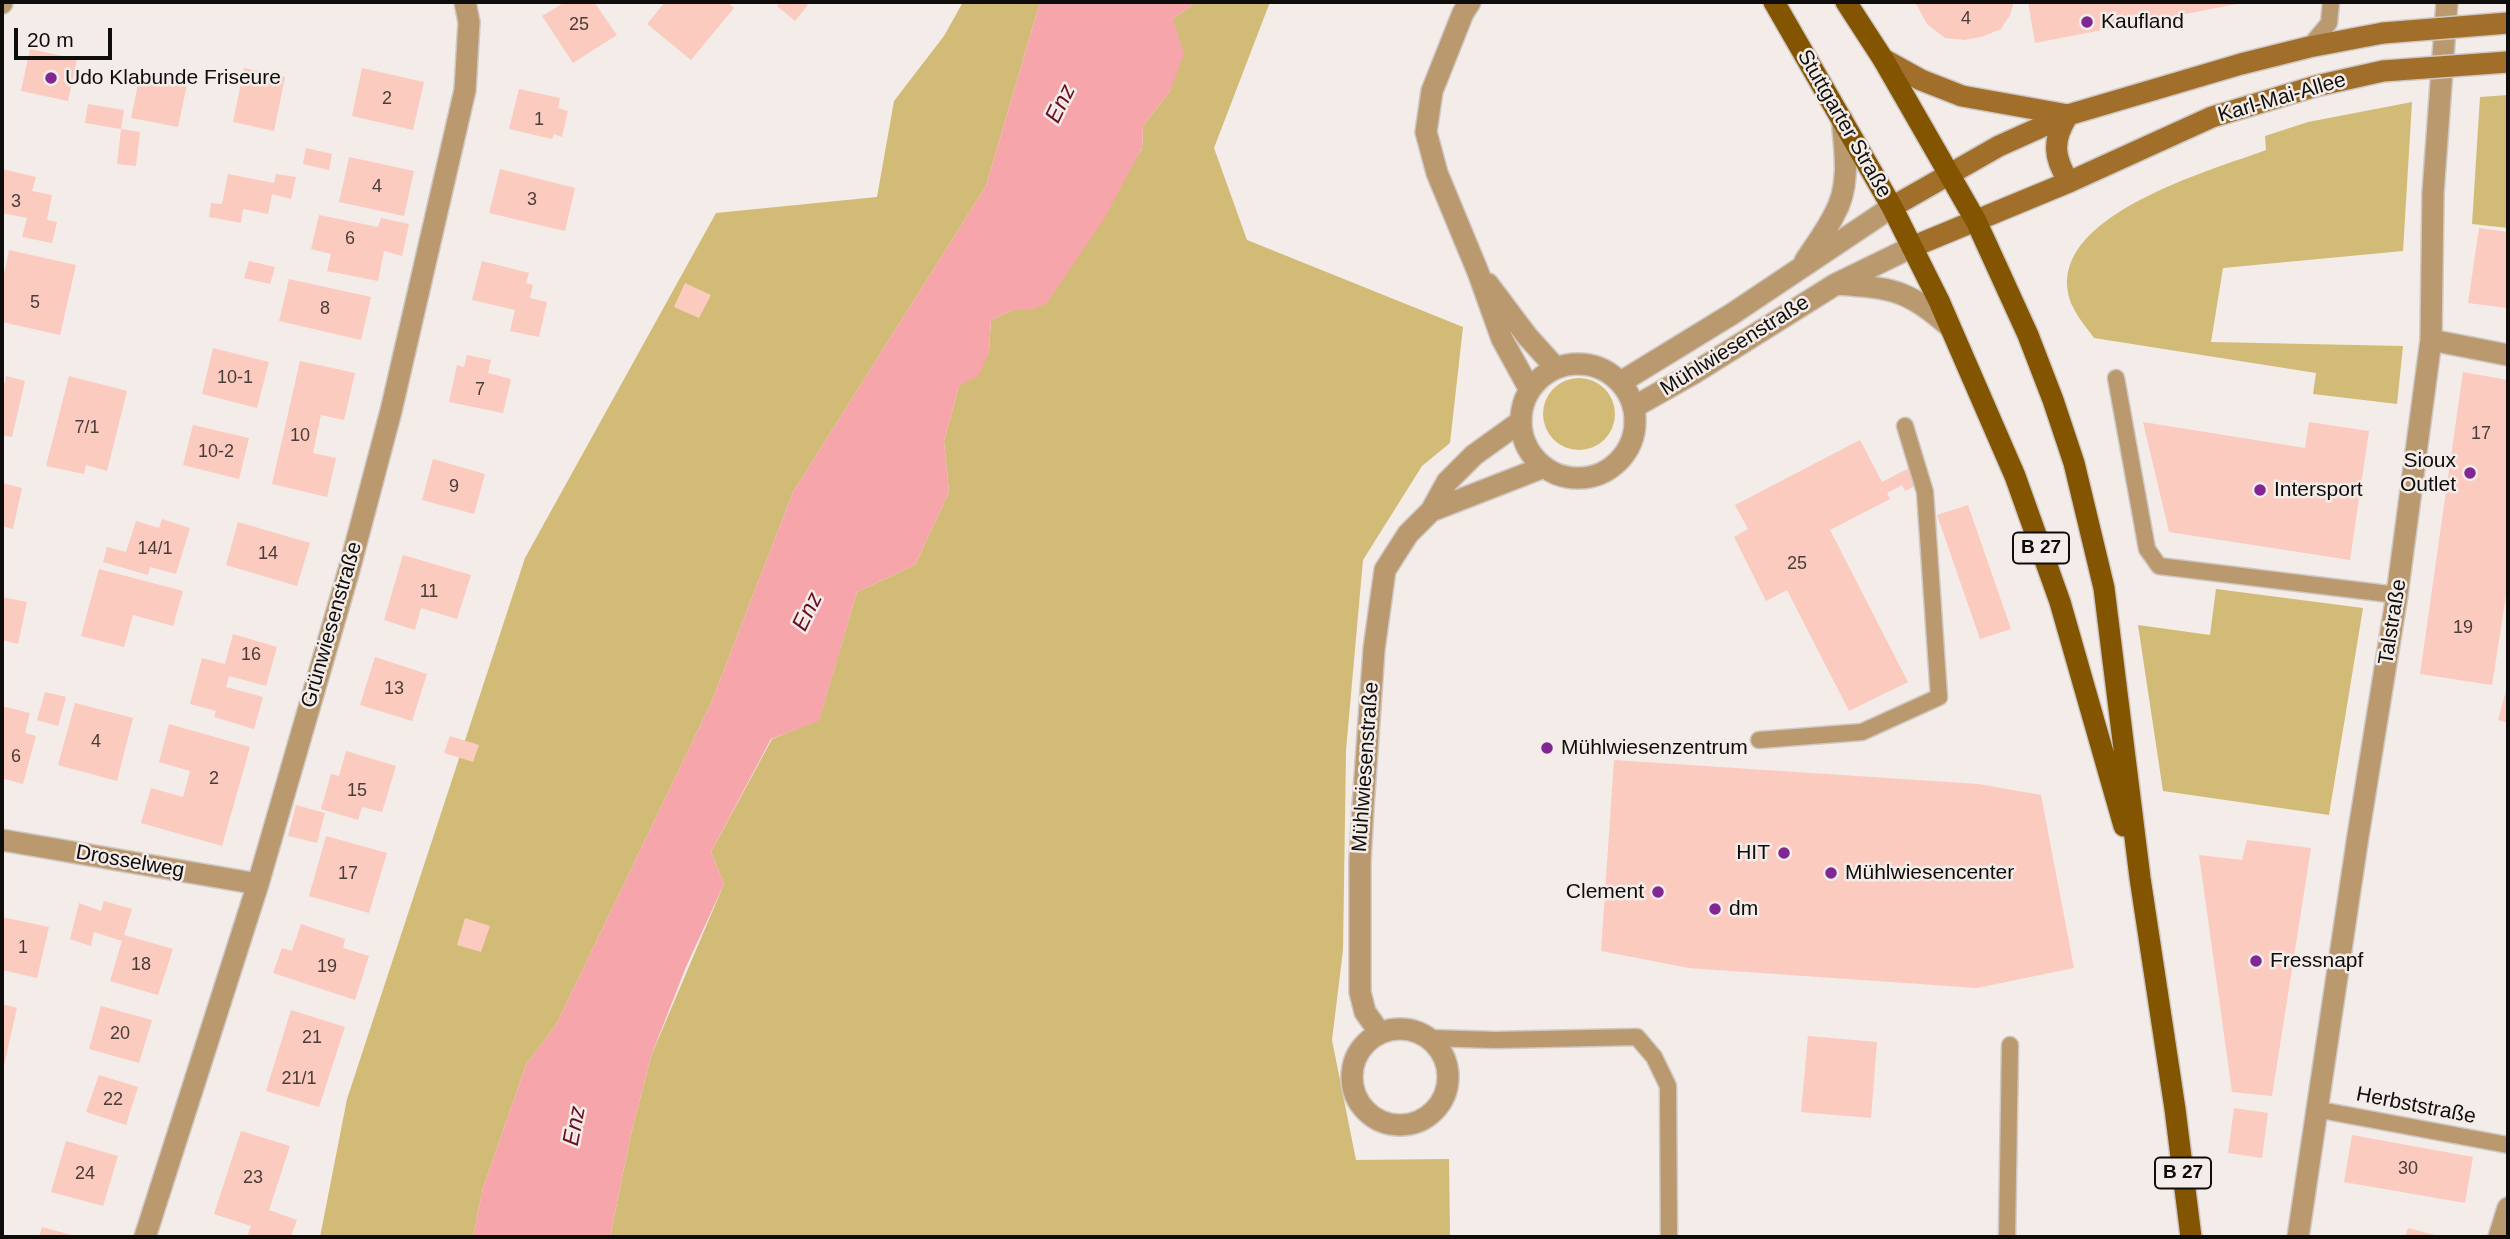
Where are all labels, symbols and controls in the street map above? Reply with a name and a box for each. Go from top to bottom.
house number: 4 [1961,8,1971,30]
place label: Kaufland [2101,9,2184,35]
scale bar [18,14,116,58]
house number: 25 [569,14,589,36]
marker: Kaufland [2079,14,2095,30]
text: 20 m [27,28,74,51]
street label: Stuttgarter Straße [1791,45,1897,203]
place label: Udo Klabunde Friseure [65,65,281,91]
street label: Karl-Mai-Allee [2215,68,2349,128]
marker: Udo Klabunde Friseure [43,70,59,86]
water label: Enz [1040,80,1082,128]
house number: 2 [382,88,392,110]
house number: 1 [534,109,544,131]
house number: 4 [372,176,382,198]
house number: 3 [527,189,537,211]
house number: 3 [11,191,21,213]
house number: 6 [345,228,355,250]
street label: Mühlwiesenstraße [1656,290,1814,402]
house number: 5 [30,292,40,314]
house number: 8 [320,298,330,320]
house number: 10-1 [217,367,253,389]
house number: 7 [475,379,485,401]
house number: 7/1 [74,417,100,439]
house number: 17 [2471,423,2491,445]
house number: 10 [290,425,310,447]
house number: 10-2 [198,441,234,463]
place label: Sioux Outlet [2400,448,2456,498]
marker: Sioux Outlet [2462,465,2478,481]
house number: 9 [449,476,459,498]
place label: Intersport [2274,477,2363,503]
marker: Intersport [2252,482,2268,498]
road number: B 27 [2013,533,2069,564]
house number: 14/1 [137,538,173,560]
street label: Grünwiesenstraße [296,539,368,711]
house number: 14 [258,543,278,565]
house number: 25 [1787,553,1807,575]
street label: Talstraße [2374,577,2412,667]
house number: 11 [420,581,438,603]
water label: Enz [787,588,829,636]
house number: 19 [2453,617,2473,639]
house number: 16 [241,644,261,666]
house number: 13 [384,678,404,700]
street label: Mühlwiesenstraße [1347,681,1385,853]
house number: 4 [91,731,101,753]
place label: Mühlwiesenzentrum [1561,735,1748,761]
marker: Mühlwiesenzentrum [1539,740,1555,756]
house number: 6 [11,746,21,768]
house number: 2 [209,768,219,790]
house number: 15 [347,780,367,802]
street label: Drosselweg [74,840,186,884]
place label: HIT [1736,840,1770,866]
marker: HIT [1776,845,1792,861]
place label: Mühlwiesencenter [1845,860,2014,886]
house number: 17 [338,863,358,885]
marker: Mühlwiesencenter [1823,865,1839,881]
place label: Clement [1566,879,1644,905]
marker: Clement [1650,884,1666,900]
place label: dm [1729,896,1758,922]
marker: dm [1707,901,1723,917]
house number: 1 [18,937,28,959]
place label: Fressnapf [2270,948,2363,974]
marker: Fressnapf [2248,953,2264,969]
house number: 18 [131,954,151,976]
house number: 19 [317,956,337,978]
house number: 20 [110,1023,130,1045]
house number: 21 [302,1027,322,1049]
house number: 21/1 [281,1068,317,1090]
street label: Herbststraße [2354,1082,2478,1130]
house number: 22 [103,1089,123,1111]
water label: Enz [558,1104,592,1148]
road number: B 27 [2155,1158,2211,1189]
house number: 30 [2398,1158,2418,1180]
house number: 24 [75,1163,95,1185]
house number: 23 [243,1167,263,1189]

